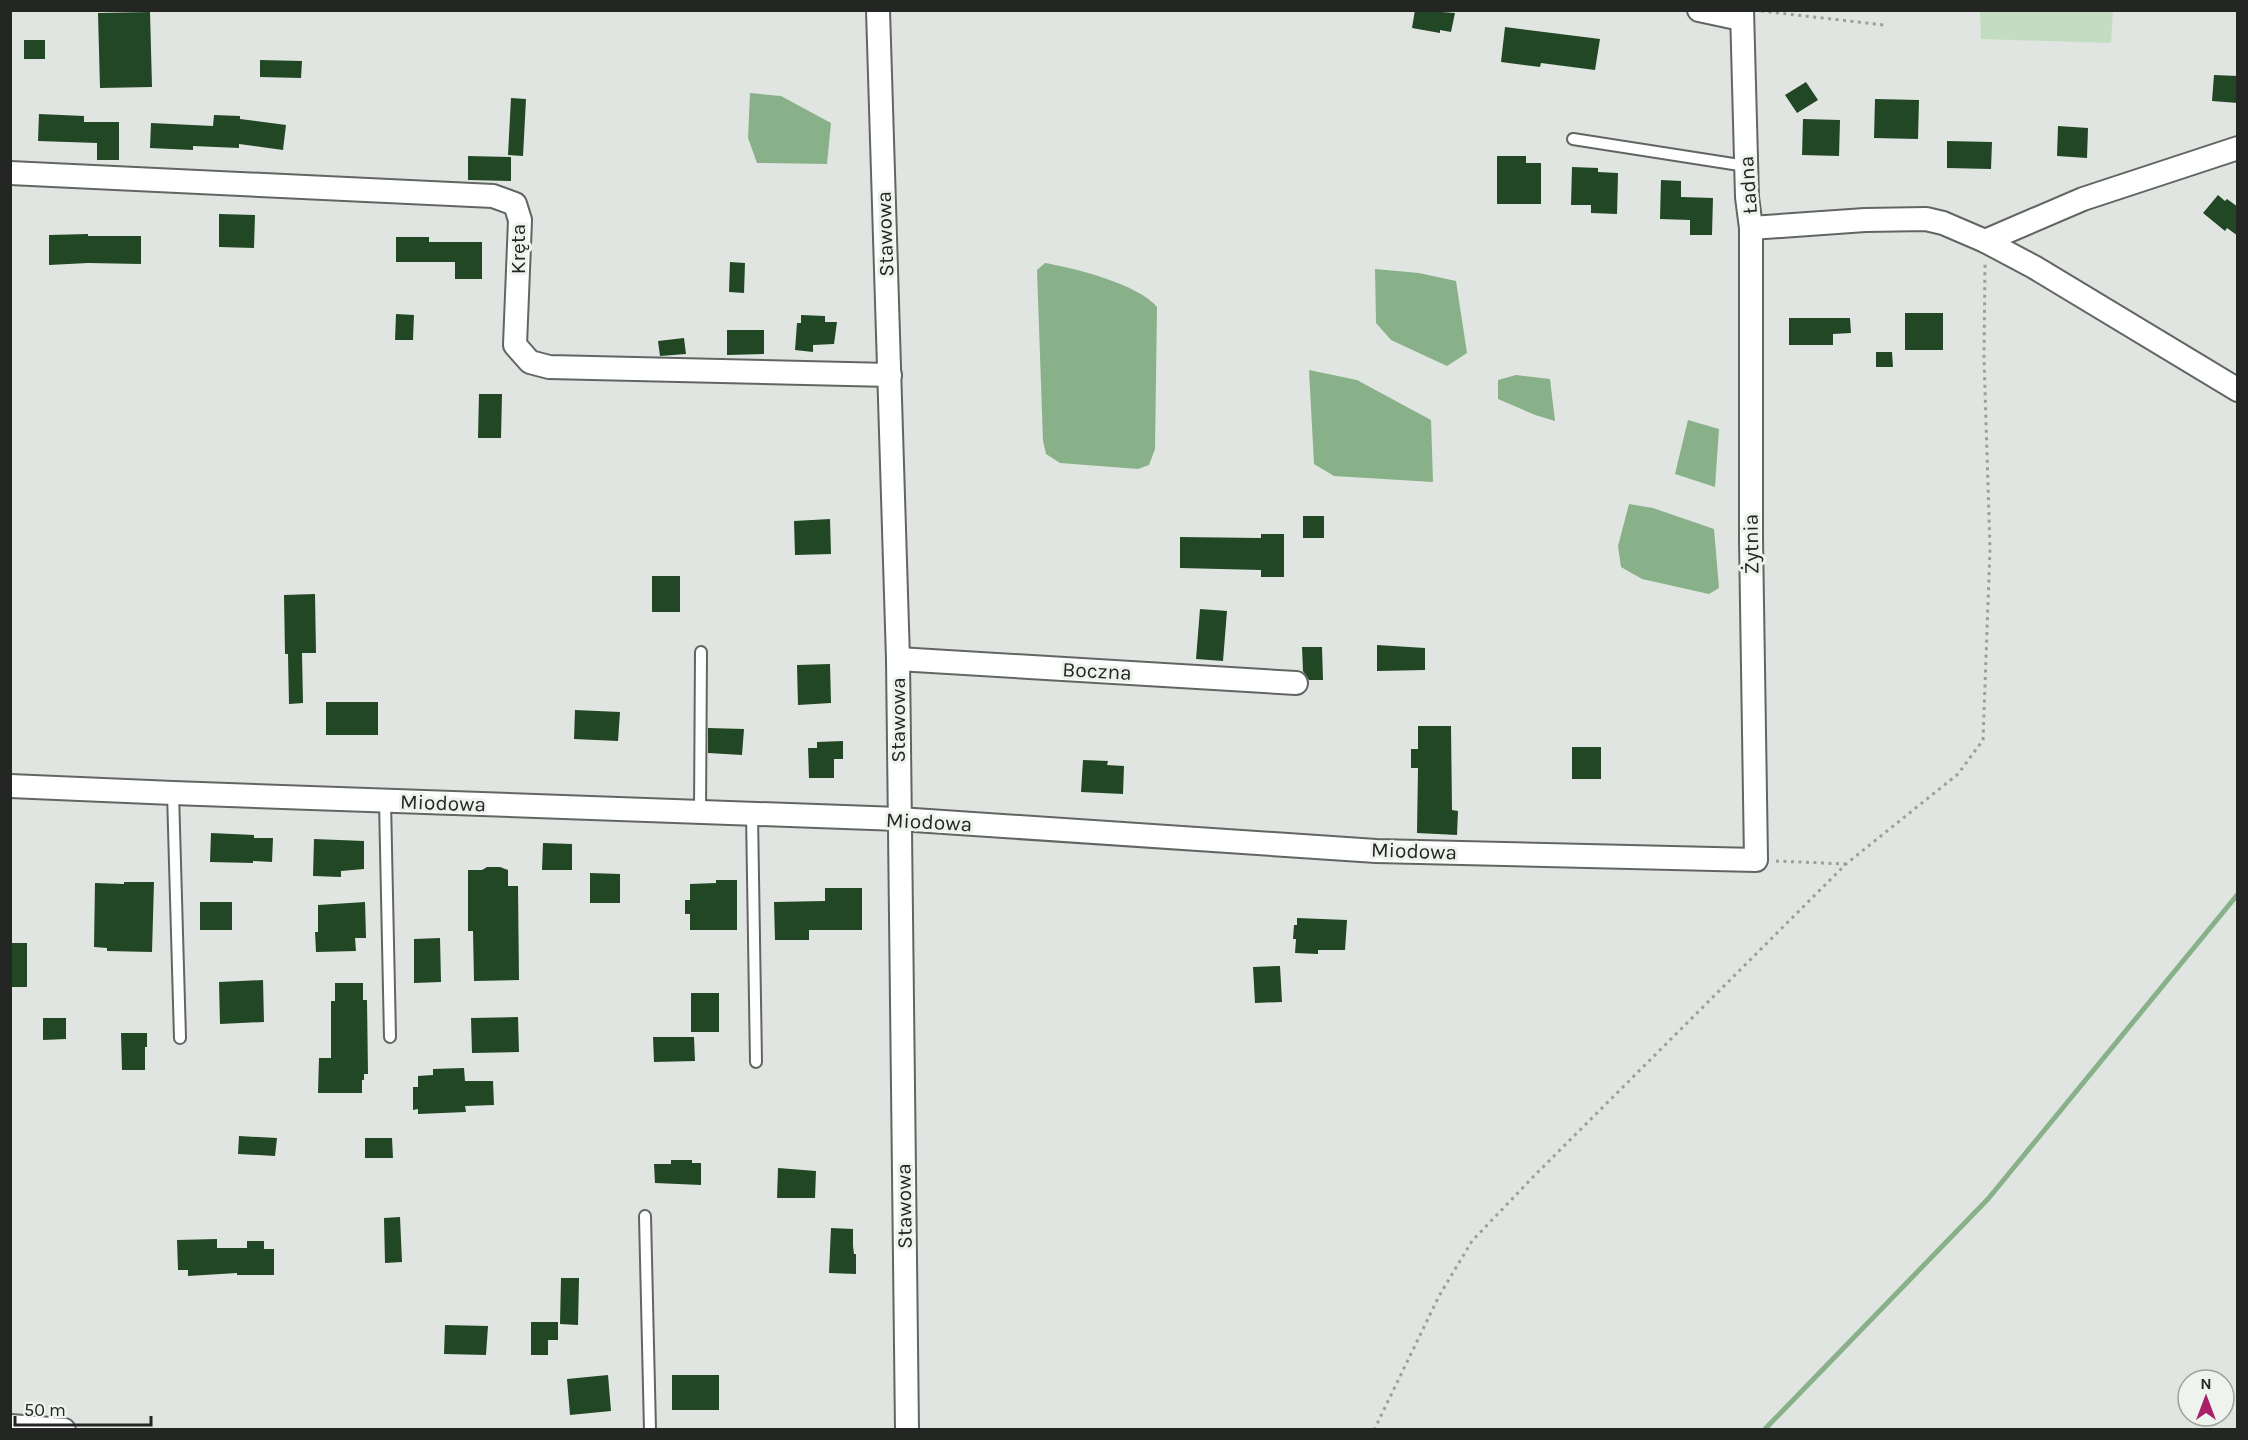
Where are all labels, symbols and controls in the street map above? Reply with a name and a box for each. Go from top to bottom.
street label: Ładna [1734,155,1762,215]
street label: Stawowa [872,191,898,277]
street label: Kręta [506,224,530,274]
street label: Żytnia [1738,513,1764,575]
street label: Boczna [1062,657,1132,685]
street label: Stawowa [886,677,910,763]
street label: Miodowa [399,790,487,816]
street label: Miodowa [885,808,973,836]
street label: Miodowa [1370,838,1458,864]
street label: Stawowa [891,1163,917,1249]
north arrow [2176,1368,2236,1428]
text: N [2200,1374,2212,1393]
scale bar [15,1389,152,1427]
text: 50 m [24,1399,66,1421]

